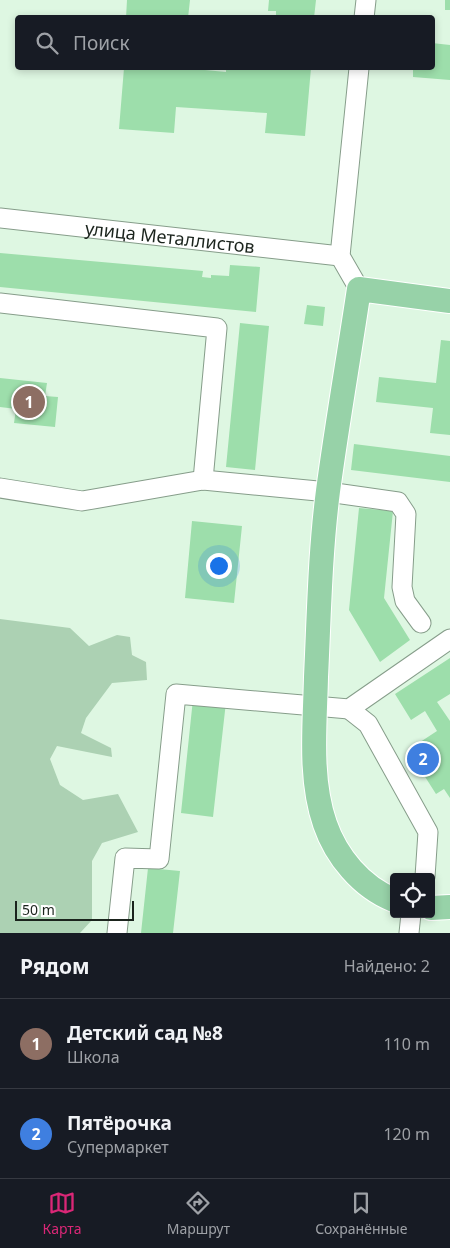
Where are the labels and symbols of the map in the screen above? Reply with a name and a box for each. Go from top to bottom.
street label: улица Металлистов [84,216,256,258]
pin: 1 [13,383,45,421]
your location [206,553,232,579]
pin: 2 [407,740,439,778]
scale bar [15,898,134,921]

